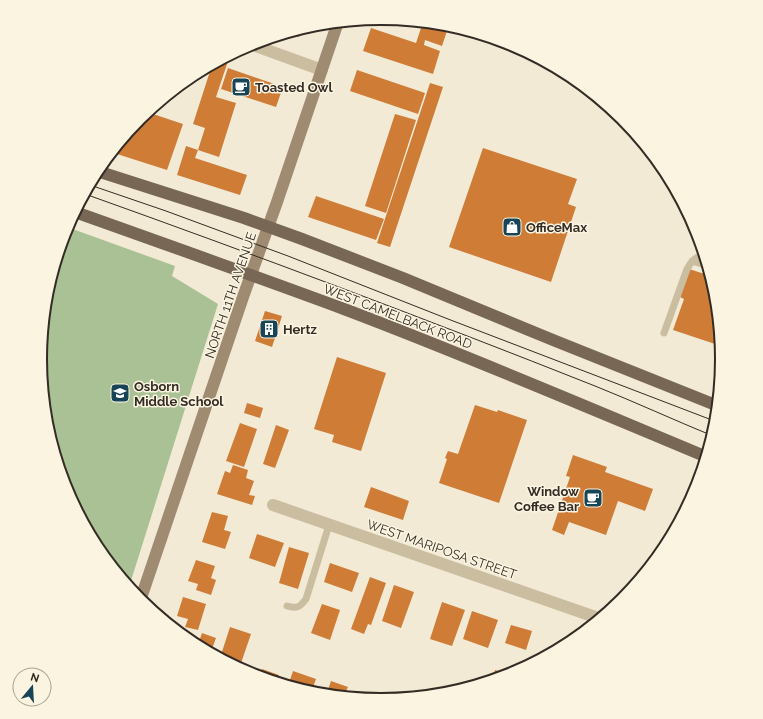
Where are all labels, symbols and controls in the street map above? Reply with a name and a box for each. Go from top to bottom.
cafe icon: Toasted Owl [230,76,252,98]
place label: Toasted Owl [255,80,333,95]
shop icon: OfficeMax [501,216,523,238]
place label: OfficeMax [526,220,587,235]
street label: NORTH 11TH AVENUE [202,230,259,360]
street label: WEST CAMELBACK ROAD [321,281,474,352]
building icon: Hertz [258,318,280,340]
place label: Hertz [283,322,317,337]
place label: Osborn Middle School [134,379,224,409]
school or university icon: Osborn Middle School [109,382,131,404]
place label: Window Coffee Bar [514,484,579,514]
cafe icon: Window Coffee Bar [582,487,604,509]
street label: WEST MARIPOSA STREET [365,517,519,582]
north arrow [12,667,52,707]
text: N [29,670,41,685]

